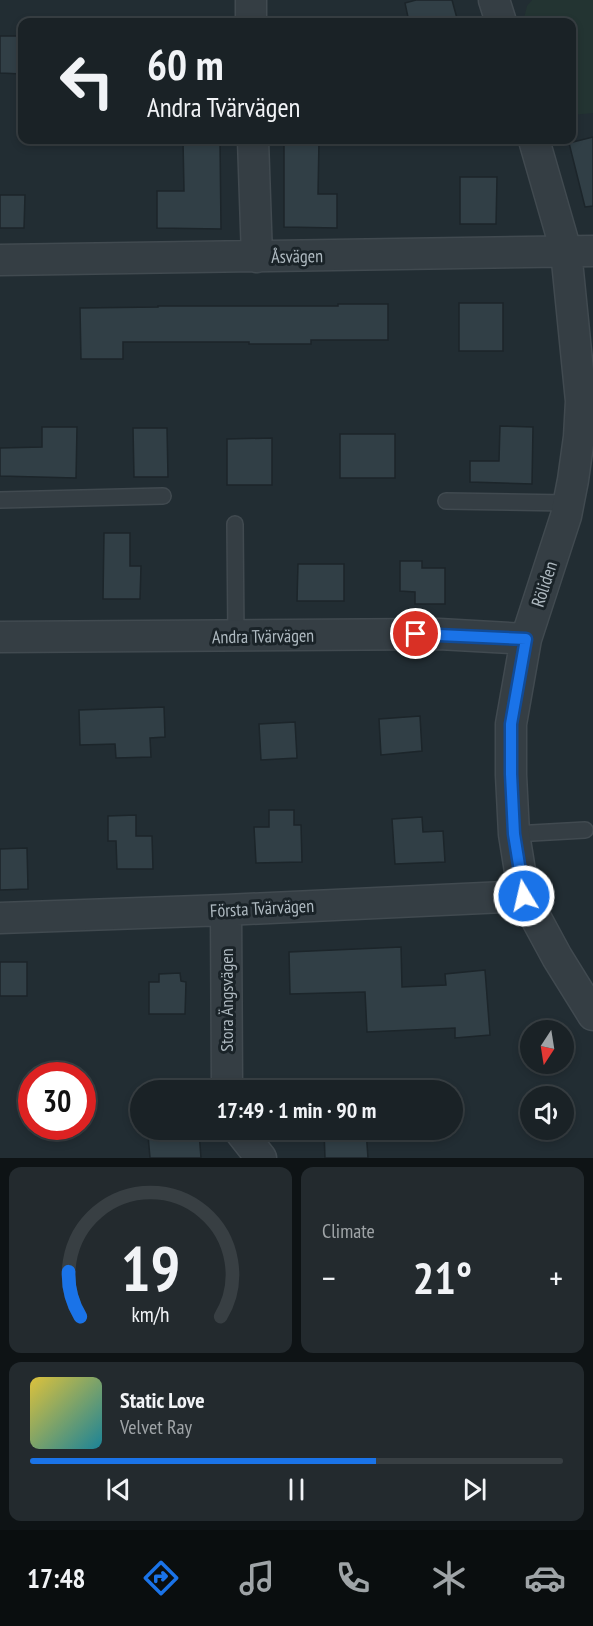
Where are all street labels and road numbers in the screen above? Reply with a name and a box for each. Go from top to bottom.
street label: Åsvägen [271,244,323,268]
street label: Röliden [526,558,562,610]
street label: Andra Tvärvägen [212,624,314,648]
street label: Första Tvärvägen [209,894,315,922]
street label: Stora Ängsvägen [215,948,238,1052]

